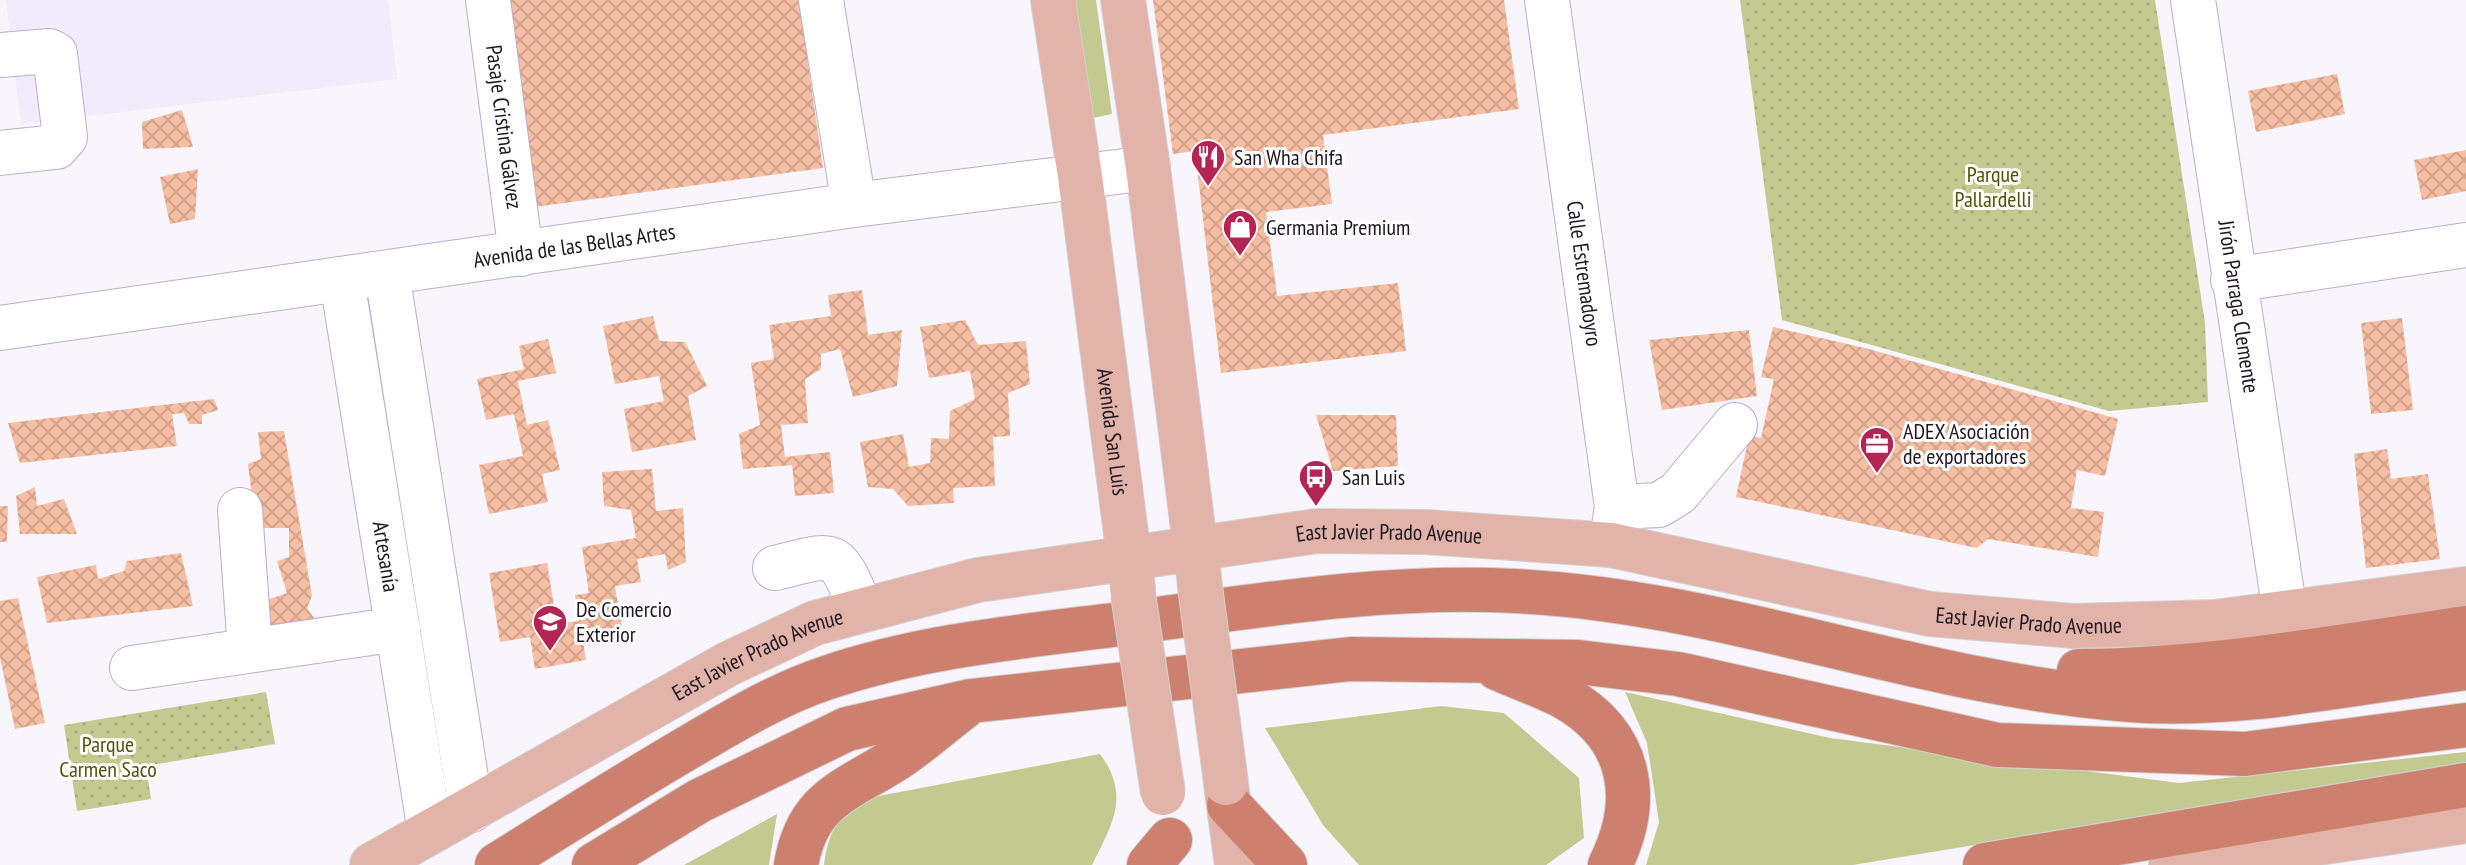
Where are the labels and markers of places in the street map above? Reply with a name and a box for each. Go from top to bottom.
restaurant icon: San Wha Chifa [1189,138,1227,188]
place label: San Wha Chifa [1234,143,1343,171]
shop icon: Germania Premium [1221,208,1259,258]
place label: Germania Premium [1266,213,1410,241]
place label: ADEX Asociación de exportadores [1903,417,2029,470]
office icon: ADEX Asociación de exportadores [1858,425,1896,475]
bus stop icon: San Luis [1297,458,1335,508]
place label: San Luis [1342,463,1405,491]
place label: De Comercio Exterior [576,595,672,648]
school or university icon: De Comercio Exterior [531,603,569,653]

